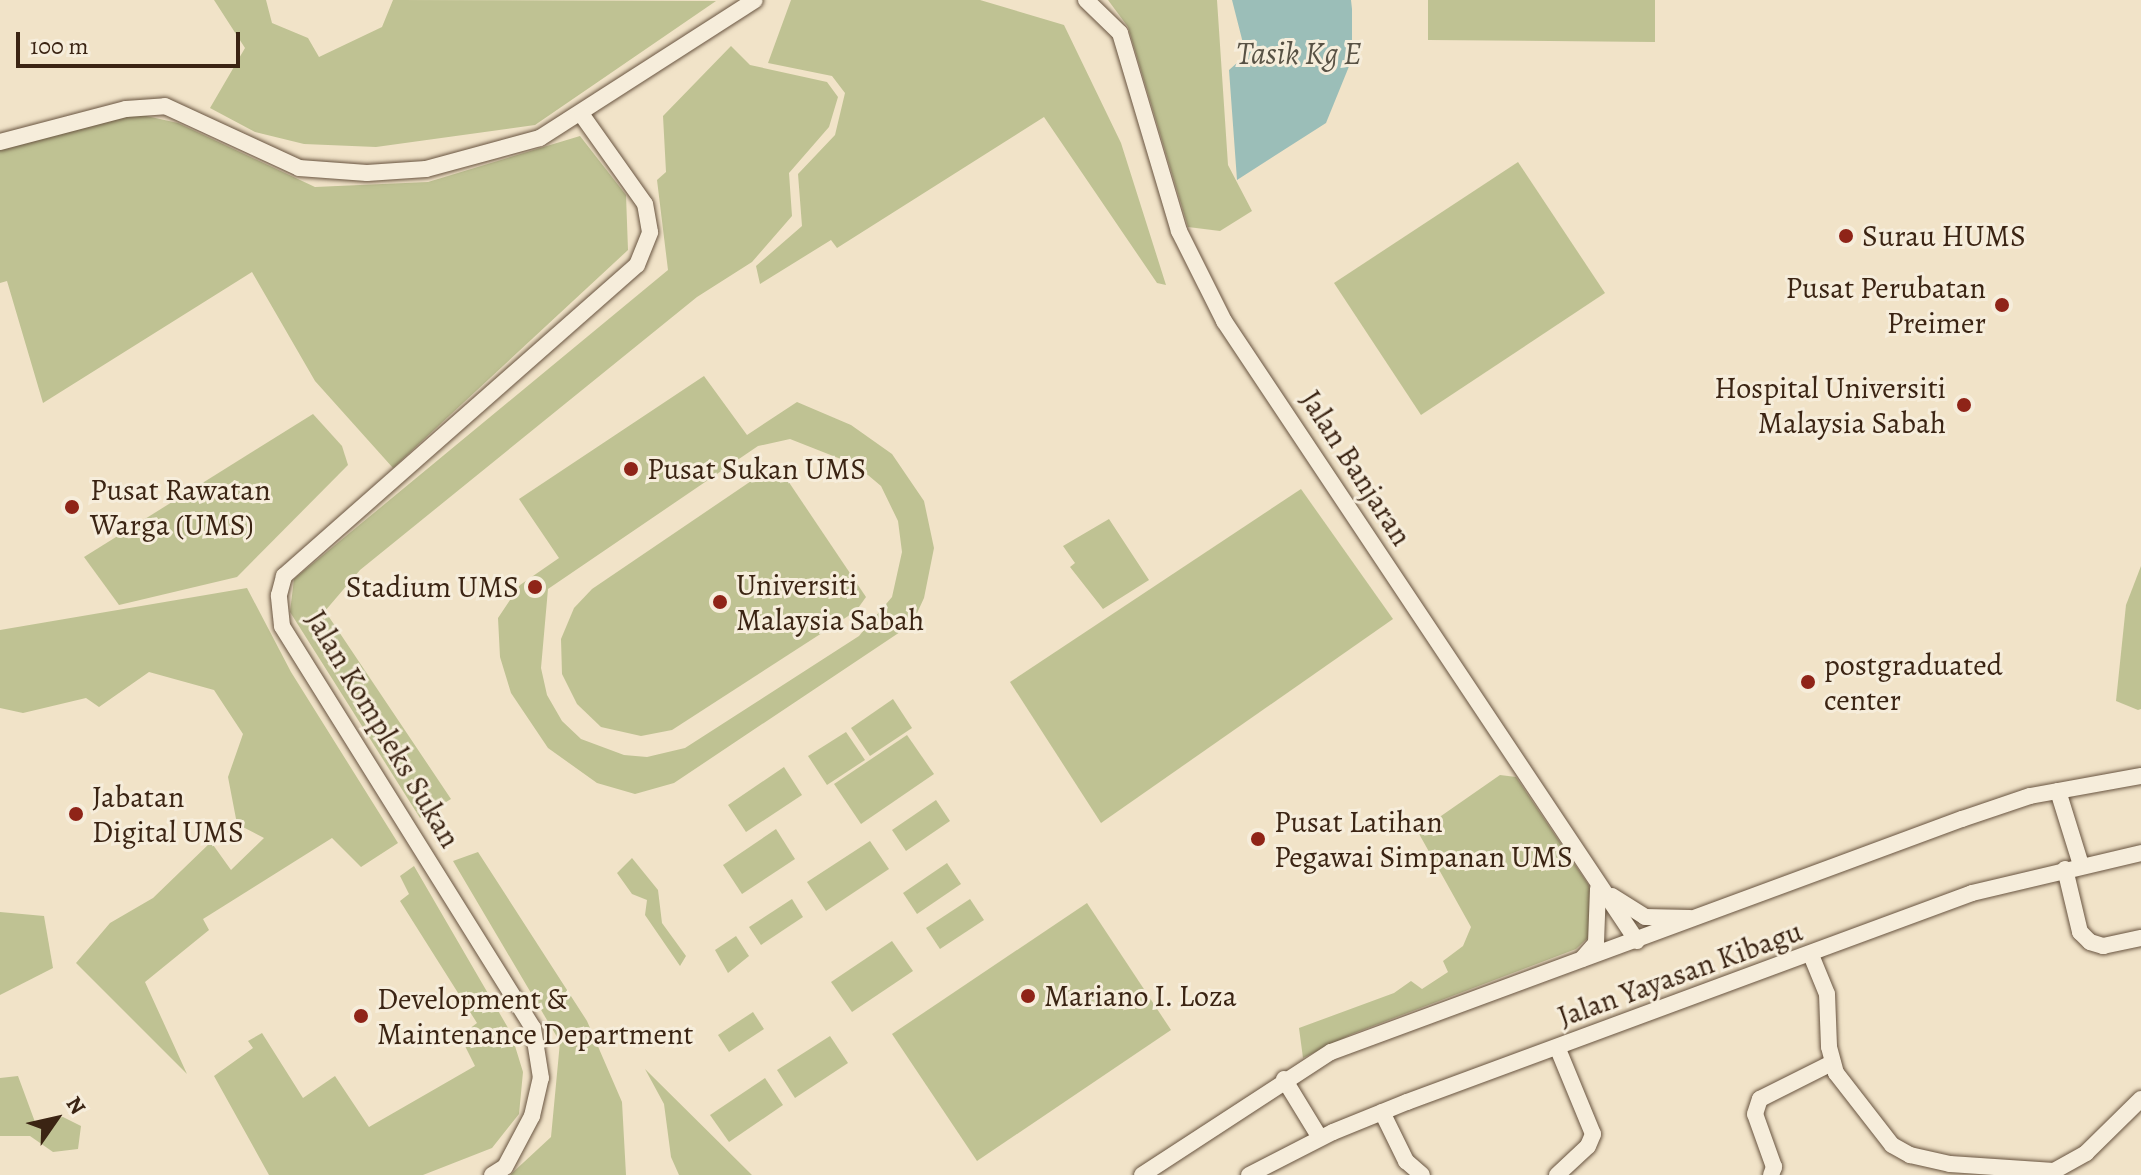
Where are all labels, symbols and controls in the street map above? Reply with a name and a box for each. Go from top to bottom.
scale bar [20,16,244,66]
text: 100 m [30,30,89,62]
water label: Tasik Kg E [1236,34,1362,72]
place label: Surau HUMS [1862,218,2026,254]
marker: Surau HUMS [1837,227,1855,245]
place label: Pusat Perubatan Preimer [1785,270,1986,340]
marker: Pusat Perubatan Preimer [1993,296,2011,314]
place label: Hospital Universiti Malaysia Sabah [1714,370,1946,440]
street label: Jalan Banjaran [1292,384,1420,552]
marker: Hospital Universiti Malaysia Sabah [1953,394,1975,416]
place label: Pusat Sukan UMS [647,451,866,487]
marker: Pusat Sukan UMS [622,460,640,478]
place label: Pusat Rawatan Warga (UMS) [90,472,271,542]
marker: Pusat Rawatan Warga (UMS) [61,496,83,518]
place label: Universiti Malaysia Sabah [736,567,924,638]
place label: Stadium UMS [346,569,519,605]
marker: Stadium UMS [526,578,544,596]
marker: Universiti Malaysia Sabah [711,593,729,611]
street label: Jalan Kompleks Sukan [298,604,468,854]
place label: postgraduated center [1824,647,2003,718]
marker: postgraduated center [1799,673,1817,691]
place label: Jabatan Digital UMS [92,779,244,850]
place label: Pusat Latihan Pegawai Simpanan UMS [1274,804,1573,874]
marker: Jabatan Digital UMS [67,805,85,823]
marker: Pusat Latihan Pegawai Simpanan UMS [1249,830,1267,848]
street label: Jalan Yayasan Kibagu [1553,913,1807,1035]
place label: Mariano I. Loza [1044,978,1237,1014]
place label: Development & Maintenance Department [377,981,693,1052]
marker: Mariano I. Loza [1019,987,1037,1005]
marker: Development & Maintenance Department [352,1007,370,1025]
north arrow [16,1079,96,1159]
text: N [59,1091,93,1121]

